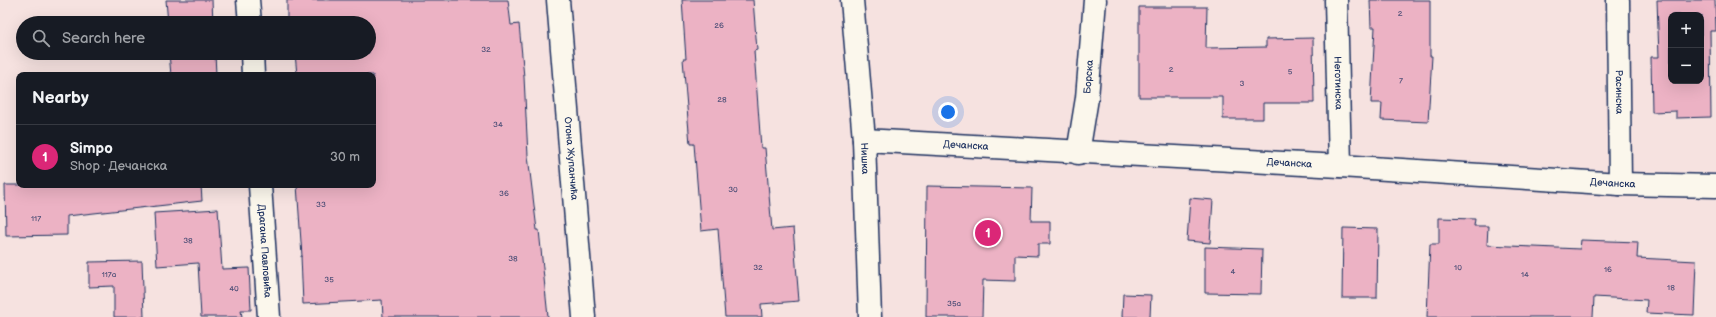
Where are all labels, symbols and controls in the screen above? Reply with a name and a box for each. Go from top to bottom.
house number: 2 [1398,9,1403,18]
map controls [1668,12,1704,84]
button: + [1668,12,1704,48]
search box [16,16,376,60]
house number: 26 [714,21,724,30]
icon: search [30,27,52,49]
text: Search here [62,29,145,48]
house number: 32 [481,45,491,54]
button: − [1668,48,1704,84]
street label: Неготинска [1331,56,1345,110]
street label: Борска [1081,59,1096,94]
house number: 2 [1169,65,1174,74]
house number: 5 [1288,67,1293,76]
street label: Расинска [1613,70,1625,114]
house number: 7 [1399,76,1403,85]
house number: 3 [1240,79,1245,88]
text: Nearby [32,88,89,108]
house number: 28 [717,95,727,104]
your location [938,102,958,122]
street label: Отона Жупанчића [562,116,580,201]
house number: 34 [493,120,503,129]
street label: Дечанска [943,138,989,153]
text: Simpo [70,139,113,158]
street label: Нишка [858,142,871,175]
text: 1 [42,149,48,165]
text: 30 m [330,149,360,165]
street label: Дечанска [1266,156,1312,170]
text: Shop · Дечанска [70,158,167,174]
street label: Дечанска [1590,176,1636,190]
house number: 30 [728,185,738,194]
house number: 36 [499,189,509,198]
house number: 33 [316,200,326,209]
street label: Драгана Павловића [255,204,274,298]
house number: 117 [31,214,41,223]
pin: 1 [975,218,1001,248]
house number: 38 [183,236,193,245]
house number: 38 [508,254,518,263]
house number: 32 [753,263,763,272]
house number: 10 [1454,263,1462,272]
house number: 16 [1604,265,1612,274]
house number: 4 [1231,267,1236,276]
house number: 117a [102,270,117,279]
house number: 14 [1521,270,1529,279]
house number: 35 [324,275,334,284]
house number: 18 [1667,283,1675,292]
house number: 40 [229,284,239,293]
house number: 35a [947,299,961,308]

